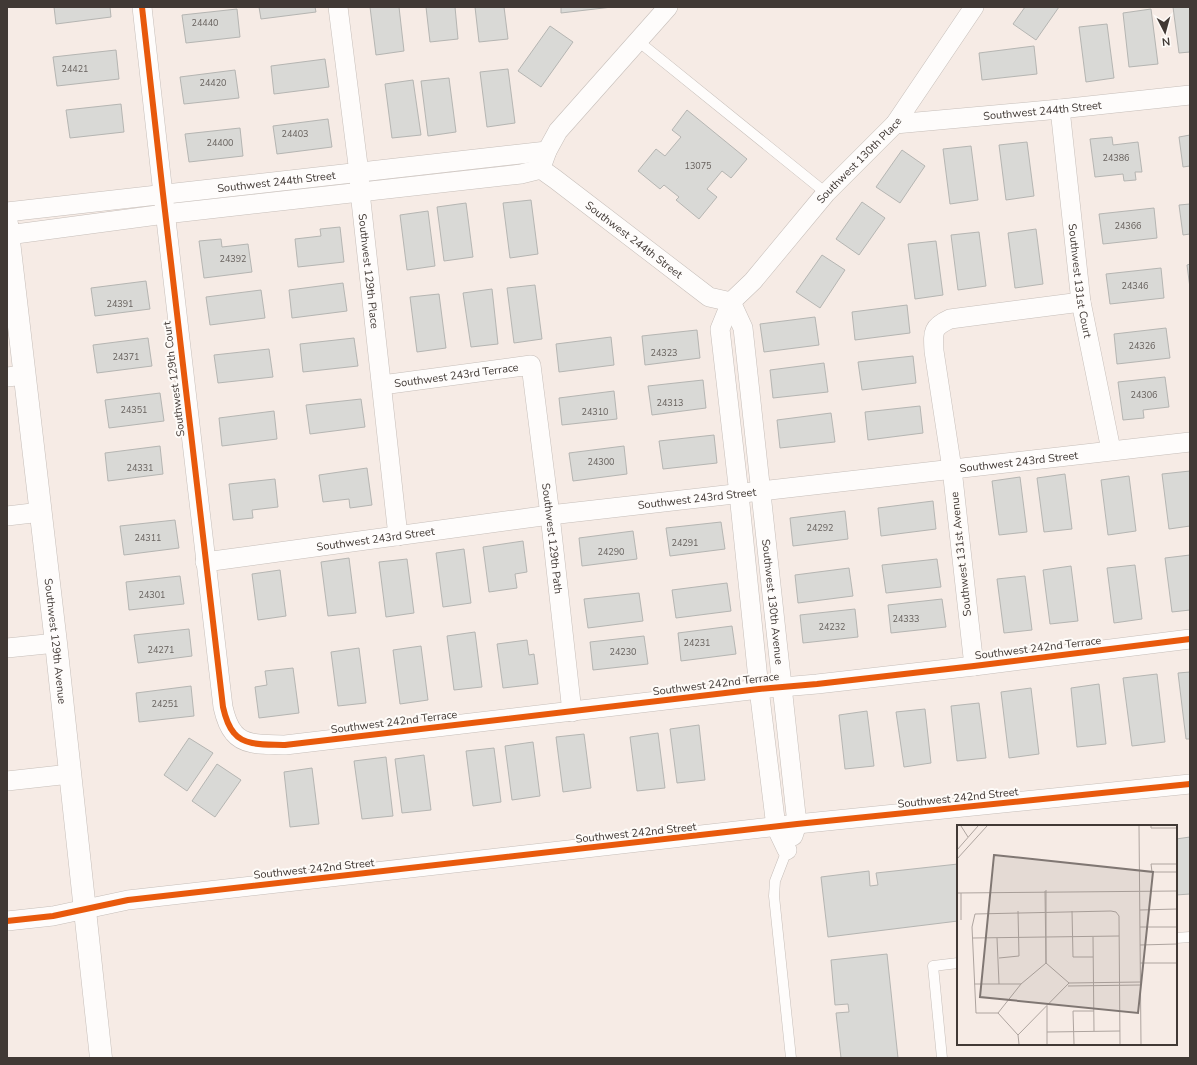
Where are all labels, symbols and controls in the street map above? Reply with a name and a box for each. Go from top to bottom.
north arrow [1145,12,1185,52]
house number: 24440 [191,17,219,29]
text: N [1161,34,1171,49]
house number: 24421 [61,63,89,75]
house number: 24420 [199,77,227,89]
street label: Southwest 244th Street [982,97,1102,123]
street label: Southwest 130th Place [813,114,905,207]
house number: 24403 [281,128,309,140]
house number: 24400 [206,137,234,149]
house number: 24386 [1102,152,1130,164]
house number: 13075 [684,160,712,172]
street label: Southwest 244th Street [216,167,336,196]
street label: Southwest 244th Street [582,197,686,282]
street label: Southwest 129th Place [355,213,383,330]
house number: 24366 [1114,220,1142,232]
street label: Southwest 131st Court [1065,223,1096,339]
house number: 24392 [219,253,247,265]
house number: 24346 [1121,280,1149,292]
house number: 24391 [106,298,134,310]
street label: Southwest 129th Court [159,320,189,438]
house number: 24326 [1128,340,1156,352]
house number: 24323 [650,347,678,359]
house number: 24371 [112,351,140,363]
street label: Southwest 243rd Terrace [393,359,520,391]
house number: 24306 [1130,389,1158,401]
house number: 24313 [656,397,684,409]
house number: 24351 [120,404,148,416]
house number: 24310 [581,406,609,418]
street label: Southwest 243rd Street [959,447,1079,476]
house number: 24300 [587,456,615,468]
house number: 24331 [126,462,154,474]
street label: Southwest 129th Path [539,482,566,595]
street label: Southwest 243rd Street [637,484,757,512]
street label: Southwest 131st Avenue [947,491,975,617]
house number: 24292 [806,522,834,534]
street label: Southwest 243rd Street [315,523,436,554]
house number: 24311 [134,532,162,544]
house number: 24291 [671,537,699,549]
street label: Southwest 130th Avenue [759,538,787,665]
house number: 24290 [597,546,625,558]
street label: Southwest 129th Avenue [41,578,70,705]
house number: 24301 [138,589,166,601]
house number: 24333 [892,613,920,625]
house number: 24232 [818,621,846,633]
street label: Southwest 242nd Terrace [974,633,1102,663]
house number: 24231 [683,637,711,649]
house number: 24271 [147,644,175,656]
house number: 24230 [609,646,637,658]
street label: Southwest 242nd Terrace [652,669,780,699]
house number: 24251 [151,698,179,710]
street label: Southwest 242nd Terrace [330,707,458,737]
street label: Southwest 242nd Street [897,784,1019,812]
street label: Southwest 242nd Street [575,819,697,847]
inset map [957,825,1177,1045]
street label: Southwest 242nd Street [253,855,375,883]

